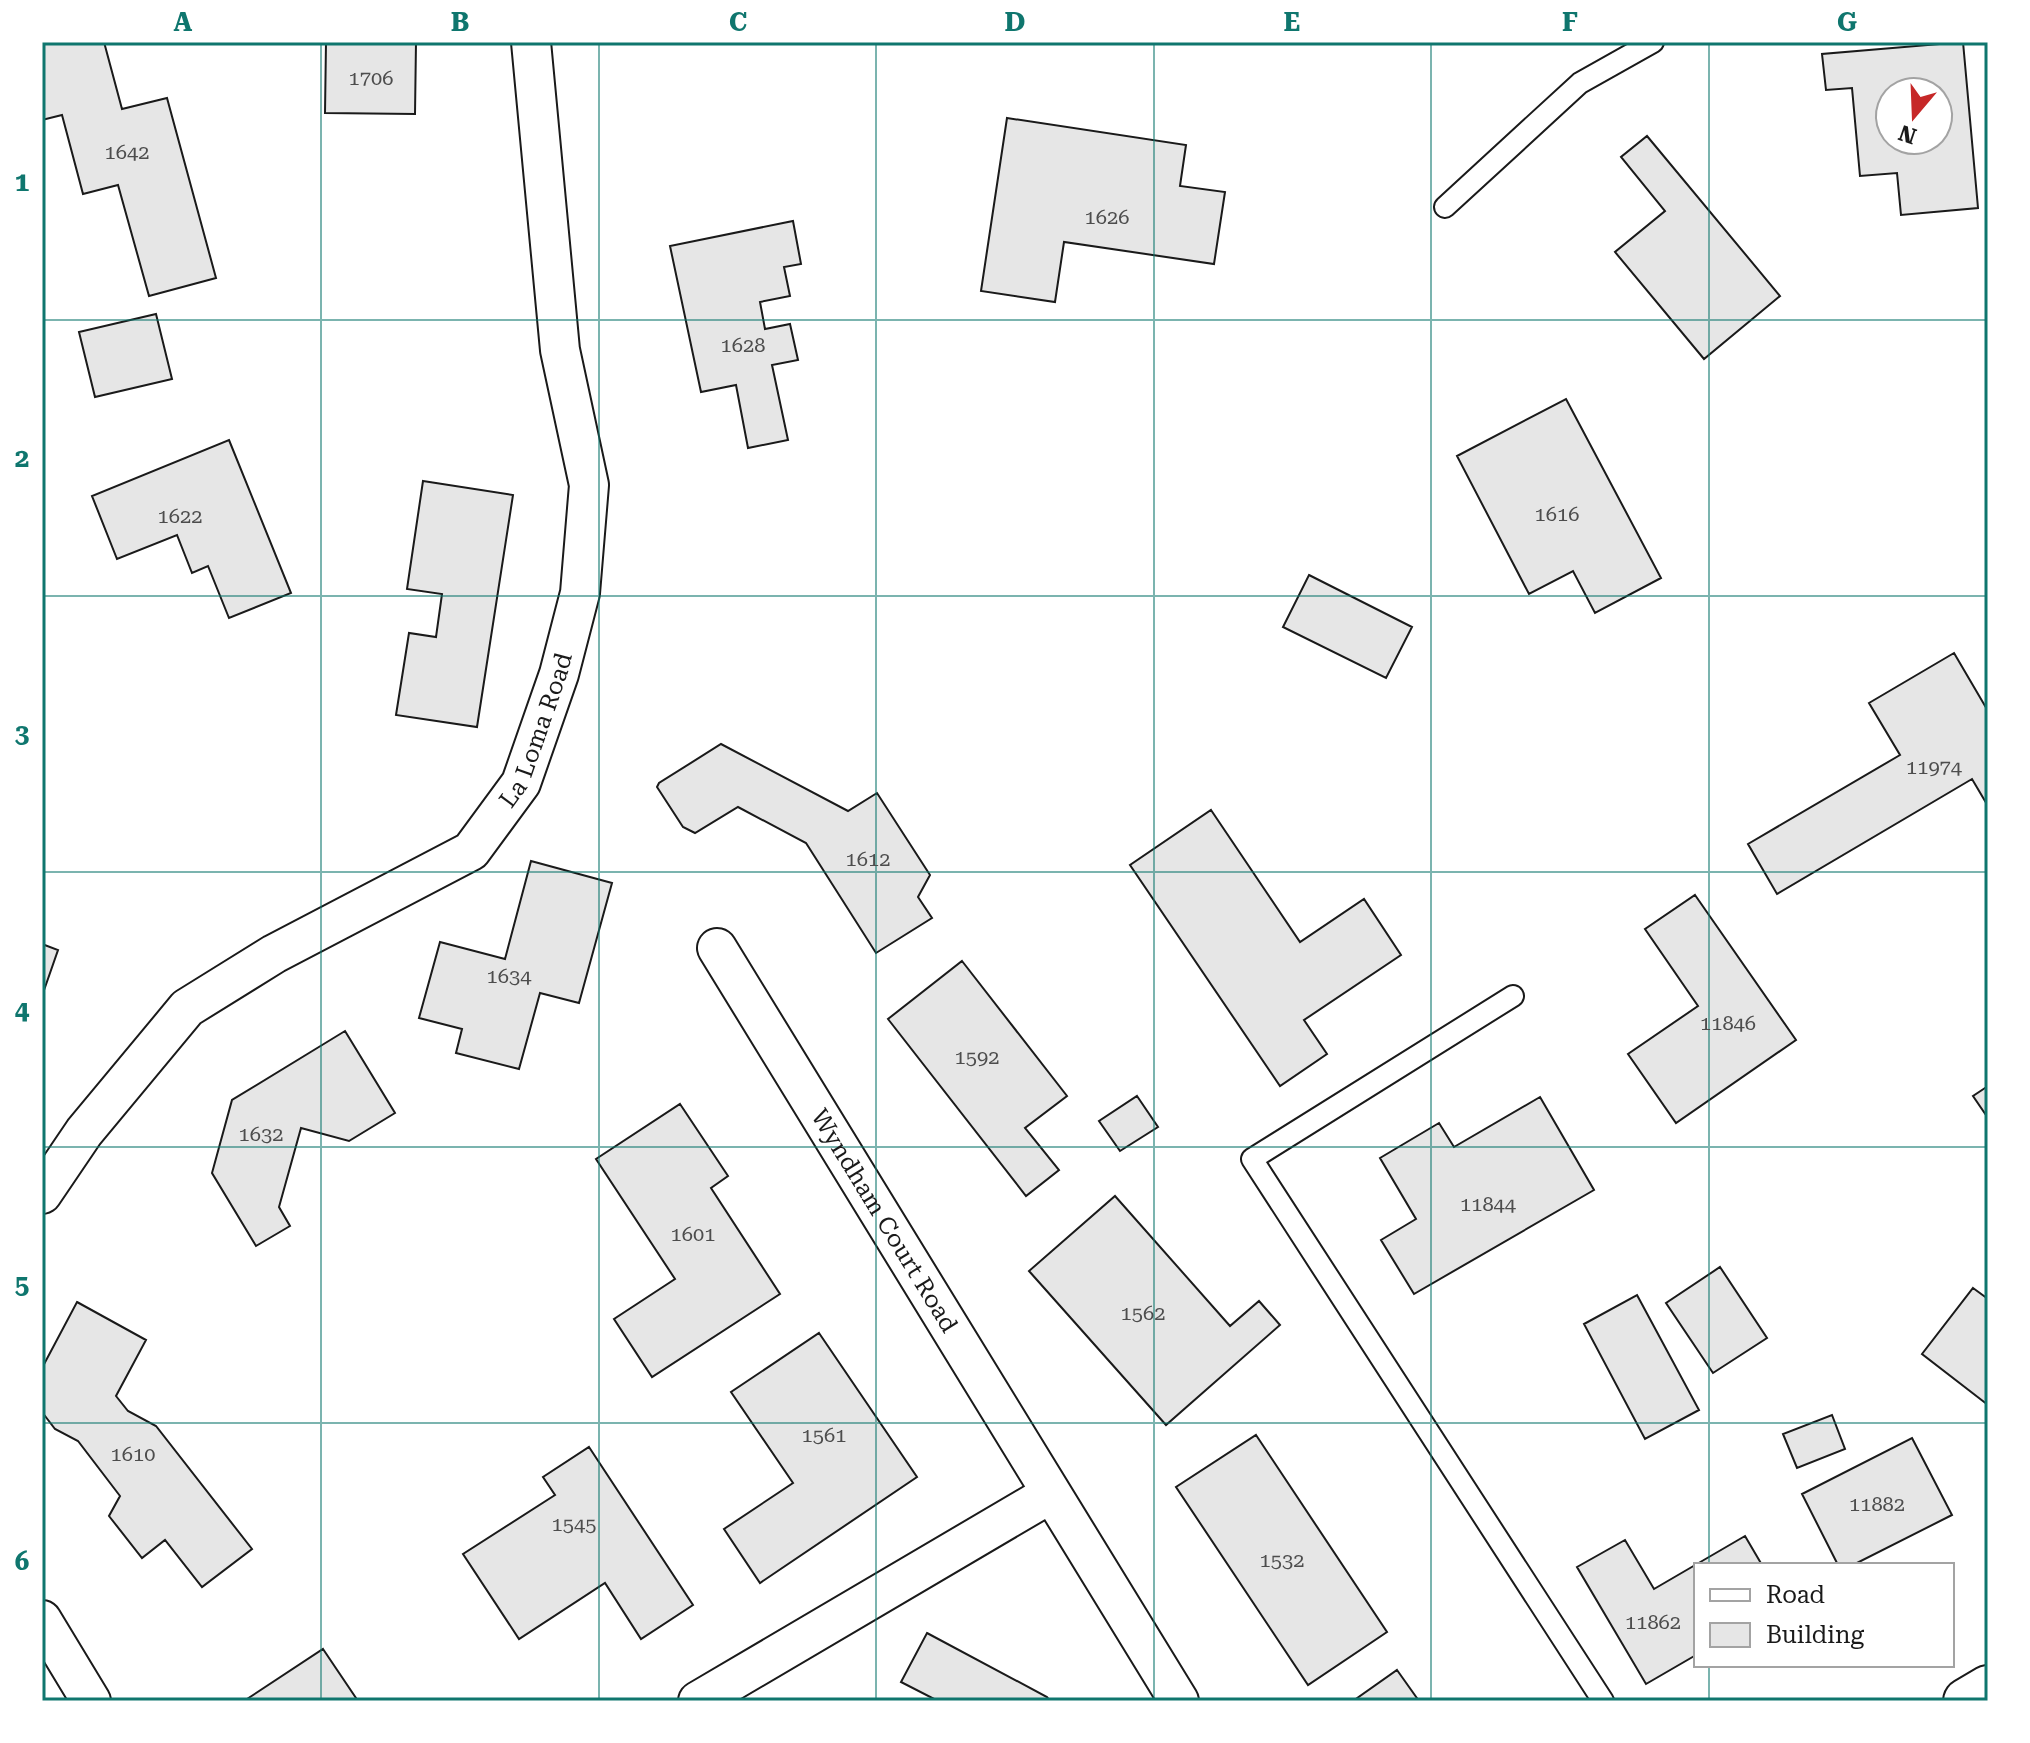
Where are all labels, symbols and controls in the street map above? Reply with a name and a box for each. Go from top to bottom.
text: A [174,7,193,37]
text: B [451,7,469,37]
text: C [729,7,747,37]
text: D [1005,7,1025,37]
text: E [1284,7,1300,37]
text: F [1562,7,1578,37]
text: G [1837,7,1857,37]
house number: 1706 [349,66,393,90]
north arrow [1874,76,1954,156]
text: N [1896,120,1920,149]
house number: 1642 [105,140,149,164]
text: 1 [15,167,29,197]
house number: 1626 [1085,205,1129,229]
house number: 1628 [721,333,765,357]
text: 2 [15,443,29,473]
house number: 1616 [1535,502,1579,526]
house number: 1622 [158,504,202,528]
street label: La Loma Road [494,650,578,813]
text: 3 [15,719,29,749]
house number: 11974 [1906,755,1963,779]
house number: 1612 [846,847,890,871]
house number: 1634 [487,964,532,988]
text: 4 [15,995,30,1025]
house number: 11846 [1700,1011,1756,1035]
house number: 1592 [955,1045,999,1069]
street label: Wyndham Court Road [805,1104,963,1337]
house number: 1632 [239,1122,283,1146]
house number: 11844 [1460,1192,1517,1216]
house number: 1601 [671,1222,715,1246]
text: 5 [15,1270,29,1300]
house number: 1562 [1121,1301,1165,1325]
house number: 1561 [802,1423,846,1447]
house number: 1610 [111,1442,155,1466]
house number: 11882 [1849,1492,1905,1516]
house number: 1545 [552,1512,596,1536]
text: 6 [15,1546,29,1576]
house number: 1532 [1260,1548,1304,1572]
legend [1694,1563,1954,1667]
text: Road [1766,1581,1825,1609]
house number: 11862 [1625,1610,1681,1634]
text: Building [1766,1621,1864,1649]

